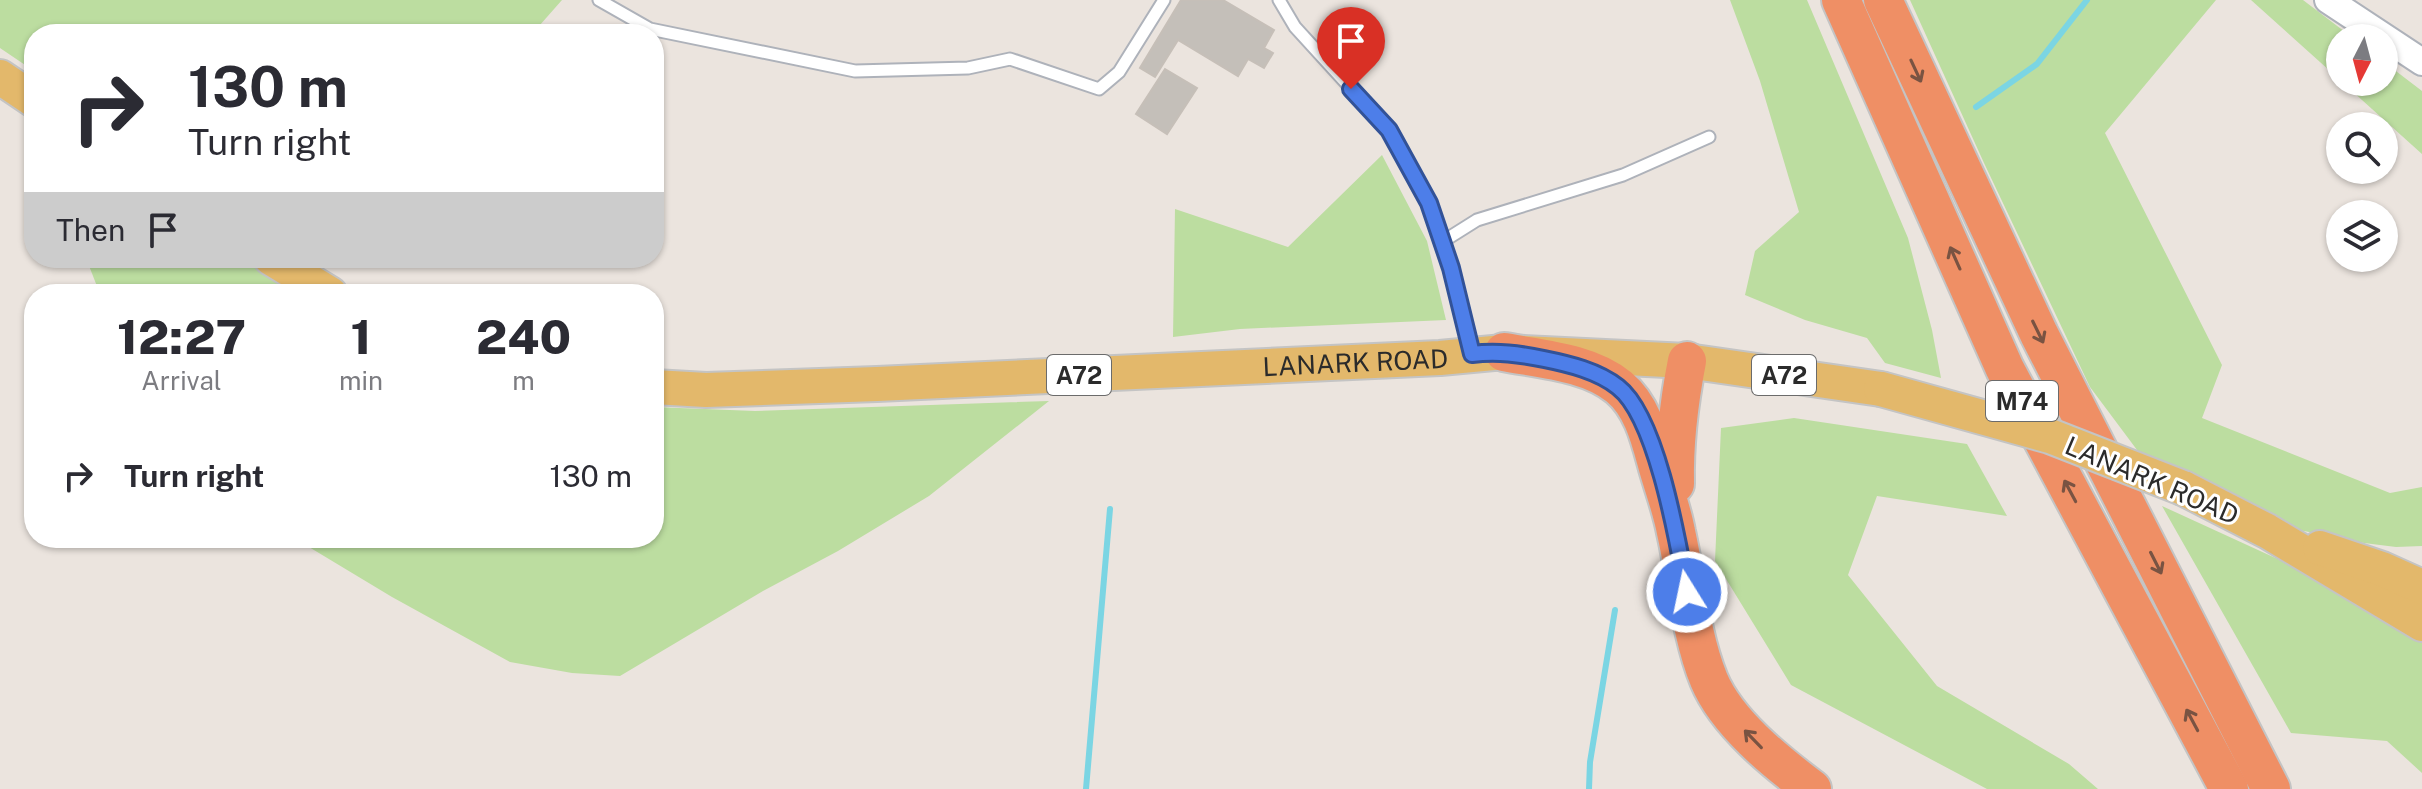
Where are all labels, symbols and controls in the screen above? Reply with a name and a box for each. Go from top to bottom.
pin [1317,7,1385,89]
icon: arrive [1329,19,1373,63]
north arrow [2326,24,2398,96]
map controls [2326,24,2398,272]
text: 130 m [188,54,348,120]
icon: right [56,56,160,160]
one-way arrow [1909,58,1924,82]
button: search [2326,112,2398,184]
text: Turn right [188,121,351,163]
button: layers [2326,200,2398,272]
icon: arrive [141,208,185,252]
text: Then [56,212,125,248]
one-way arrow [1947,246,1962,270]
text: 12:27 [117,308,246,365]
text: 1 [351,308,372,365]
text: 240 [476,308,571,365]
one-way arrow [2031,319,2046,343]
street label: LANARK ROAD [1262,342,1449,382]
road number: A72 [1047,355,1111,395]
road number: A72 [1752,355,1816,395]
text: Arrival [141,365,222,396]
text: min [339,365,383,396]
text: m [512,365,535,396]
road number: M74 [1986,381,2058,421]
street label: LANARK ROAD [2061,429,2243,531]
icon: right [56,454,100,498]
text: Turn right [124,458,264,494]
text: 130 m [549,458,632,494]
one-way arrow [2061,480,2077,503]
position arrow [1645,550,1729,634]
one-way arrow [2149,551,2164,575]
one-way arrow [2184,709,2200,733]
one-way arrow [1744,730,1763,749]

